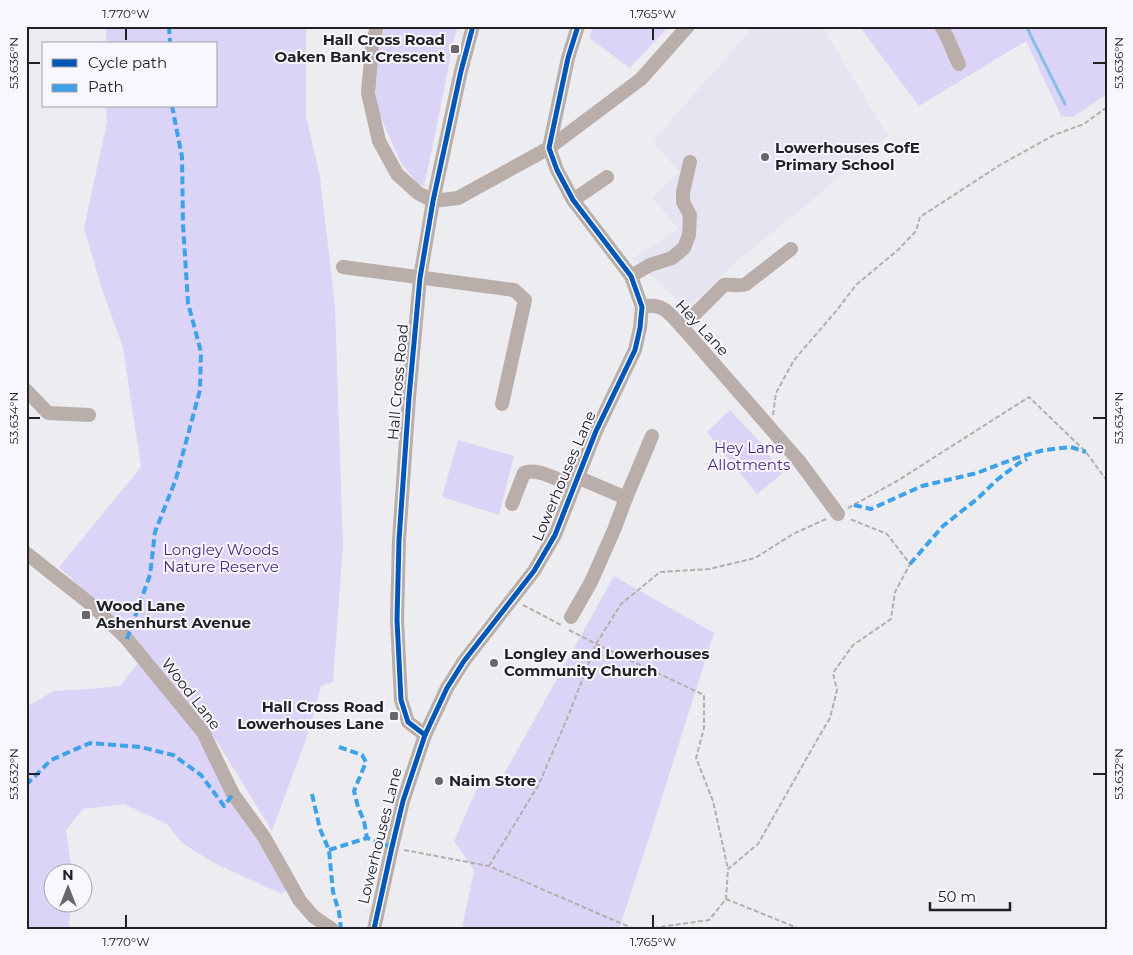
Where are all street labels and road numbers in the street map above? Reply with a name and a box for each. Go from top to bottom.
street label: Hey Lane [672,296,733,360]
street label: Hall Cross Road [383,323,412,441]
street label: Lowerhouses Lane [527,408,600,544]
street label: Wood Lane [158,654,225,733]
street label: Lowerhouses Lane [353,766,406,906]

